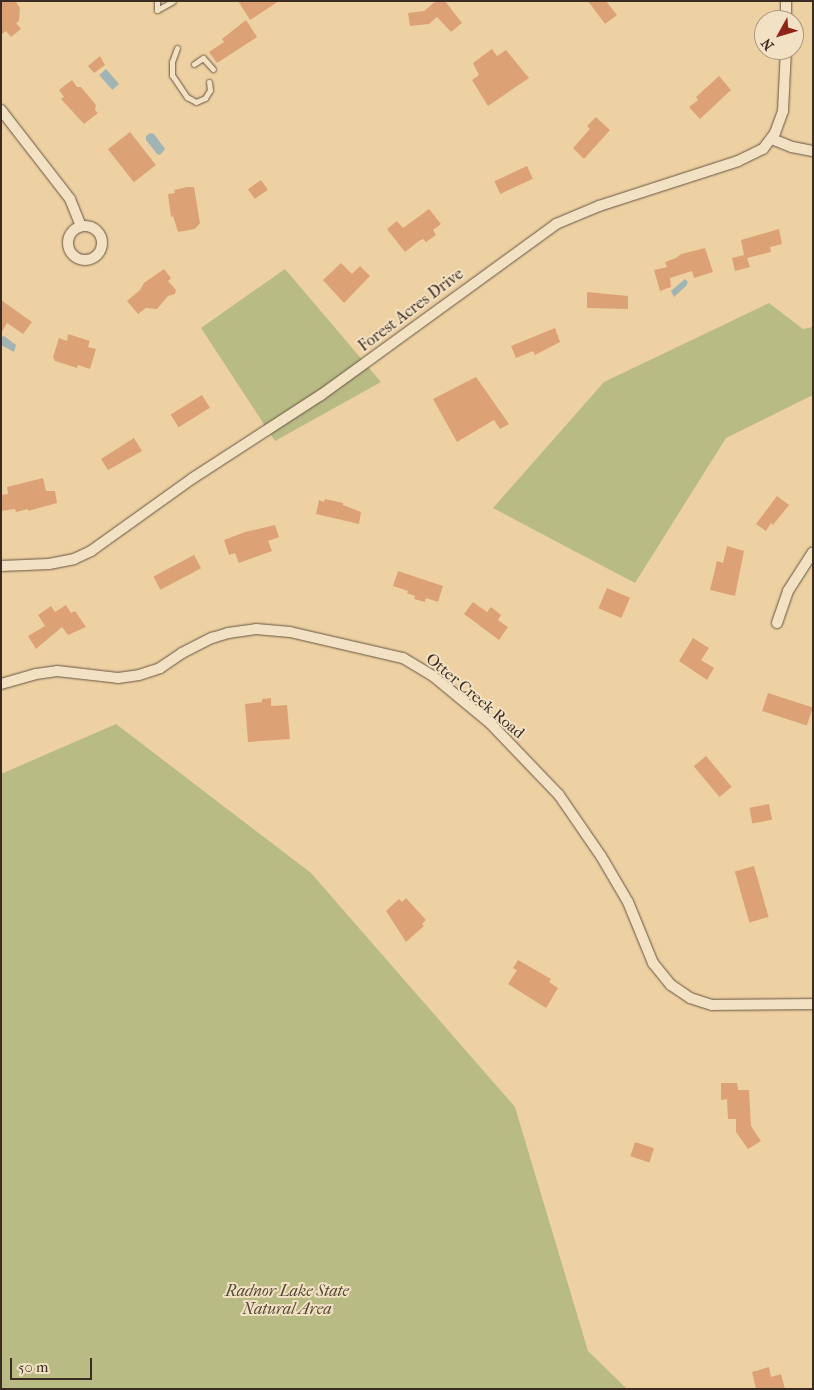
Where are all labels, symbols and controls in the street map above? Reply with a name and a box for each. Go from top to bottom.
north arrow [754,10,804,60]
text: N [758,35,778,54]
street label: Forest Acres Drive [355,264,467,356]
street label: Otter Creek Road [422,649,528,743]
park label: Radnor Lake State Natural Area [225,1281,349,1319]
scale bar [12,1348,95,1380]
text: 50 m [18,1358,48,1376]

